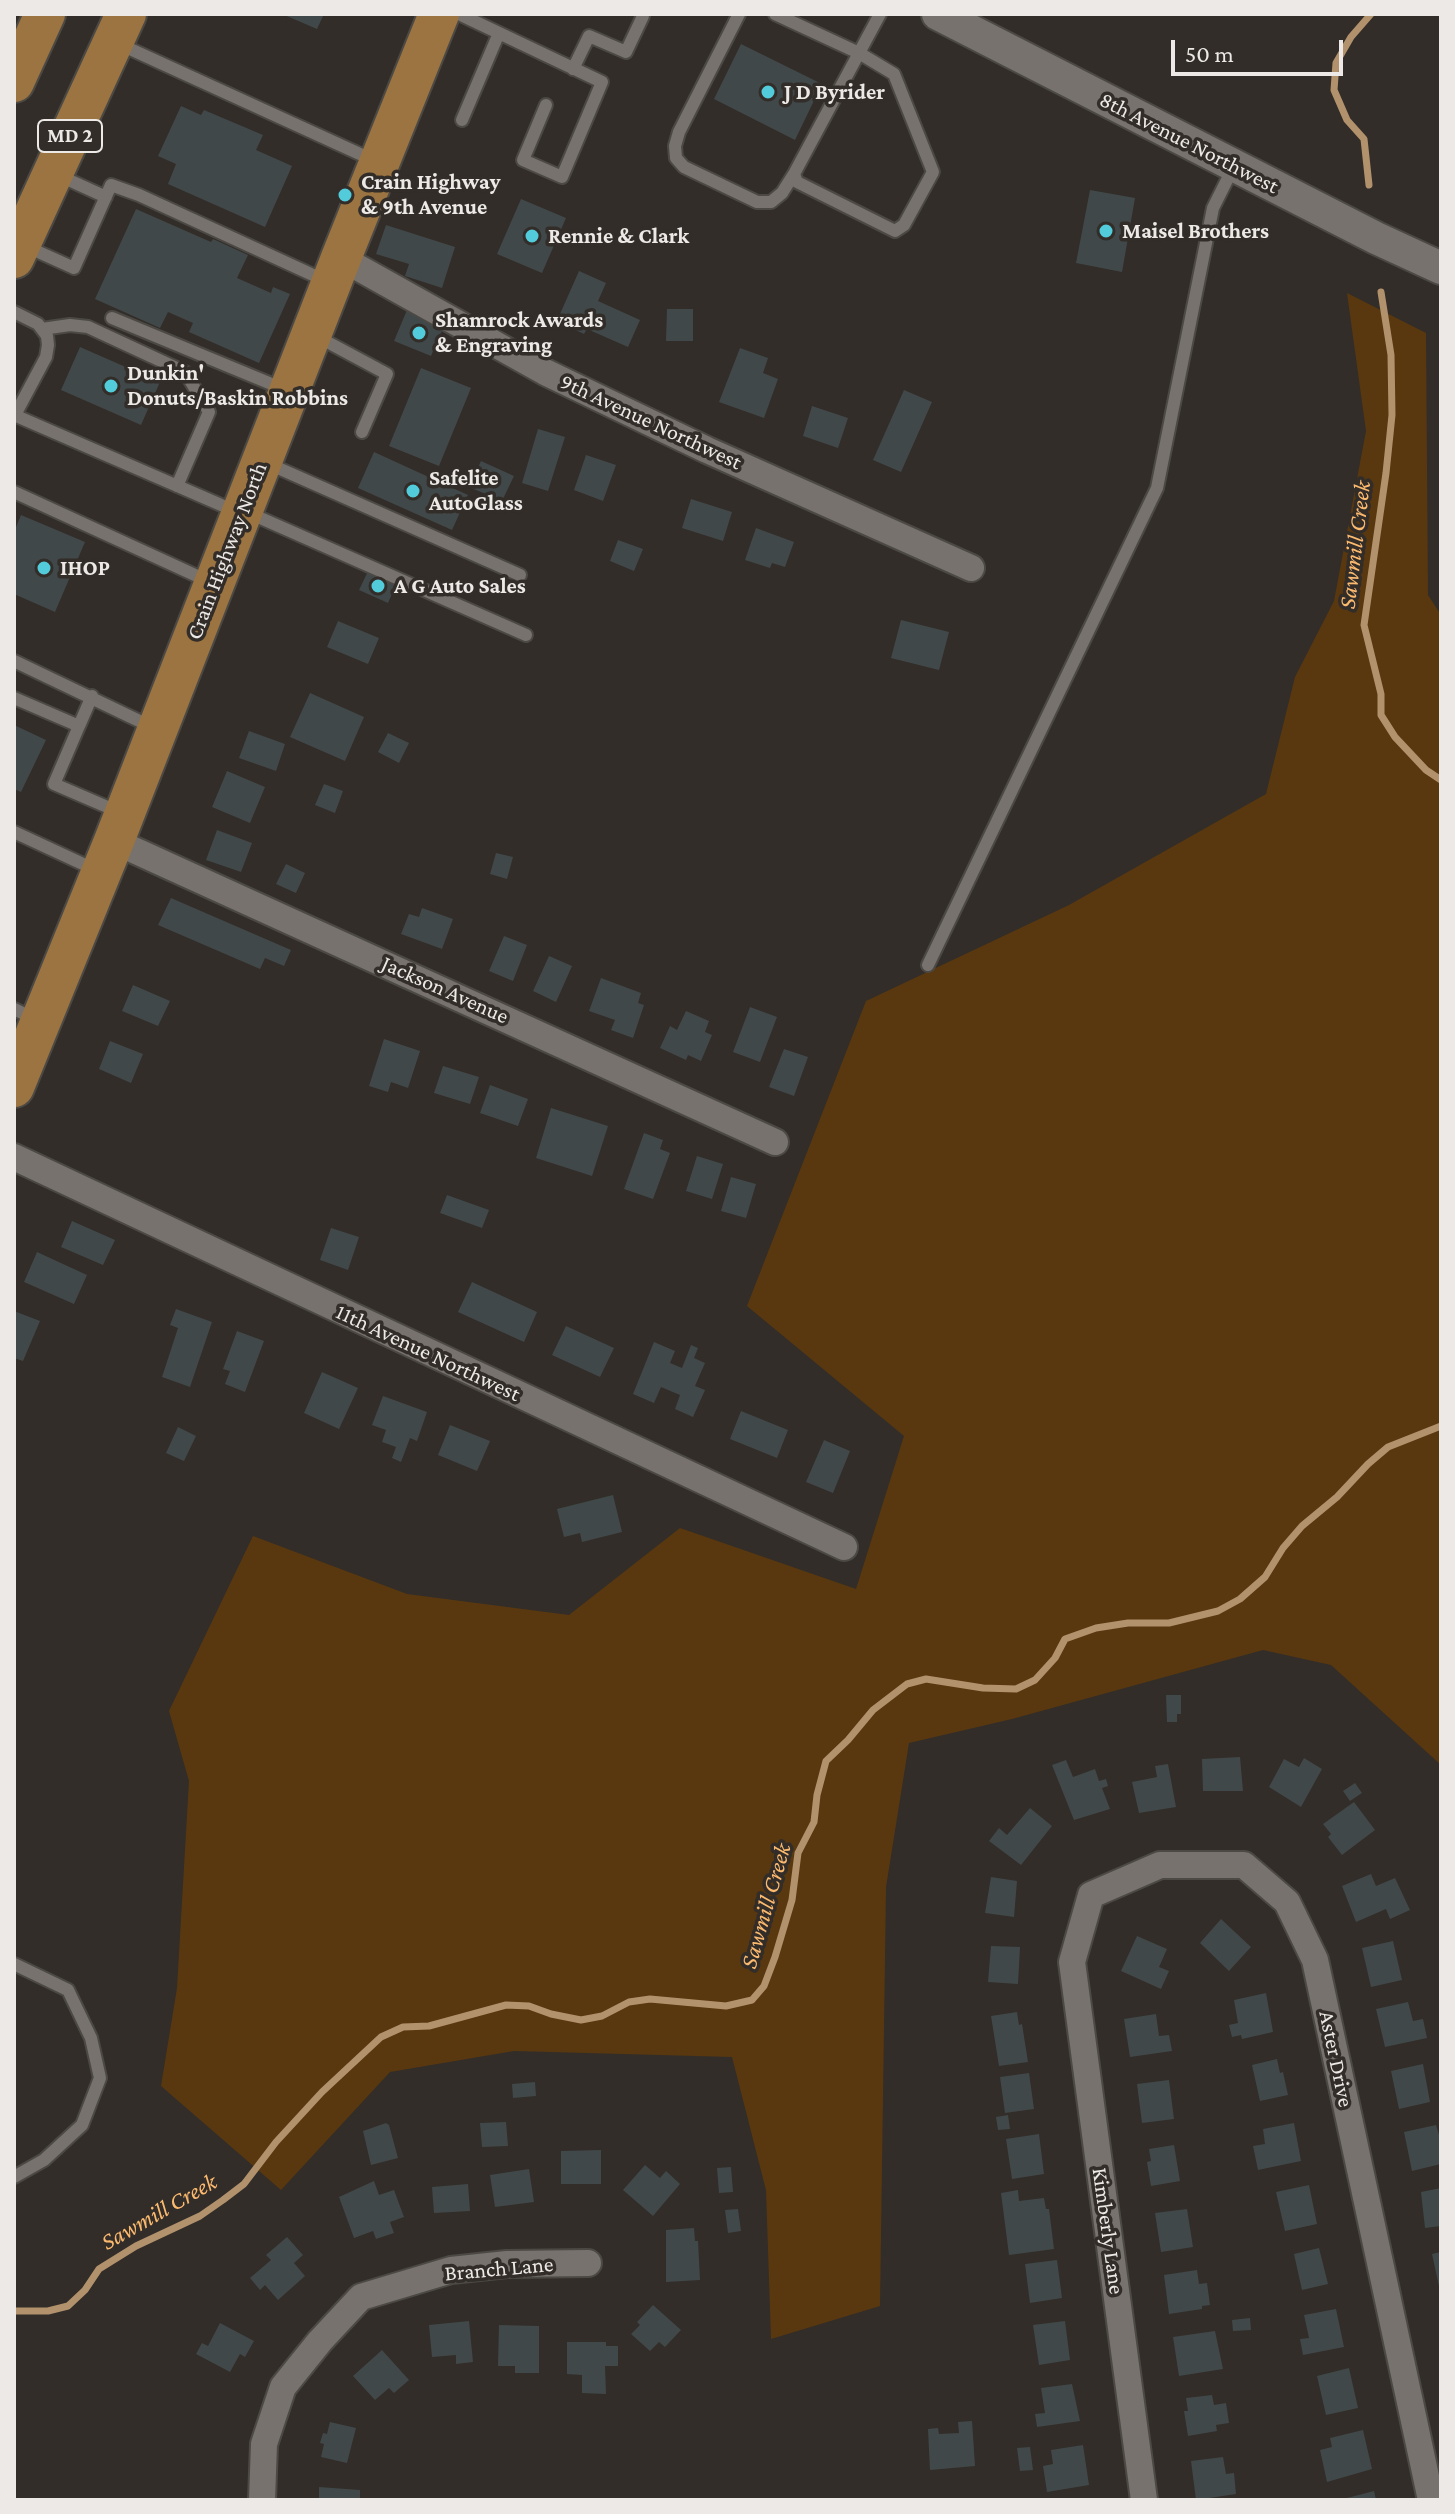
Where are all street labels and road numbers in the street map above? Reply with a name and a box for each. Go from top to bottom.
street label: 8th Avenue Northwest [1095,86,1283,200]
road number: MD 2 [38,120,102,152]
street label: 9th Avenue Northwest [556,368,746,476]
street label: Crain Highway North [181,459,273,643]
street label: Jackson Avenue [377,950,513,1030]
street label: 11th Avenue Northwest [332,1299,524,1407]
street label: Aster Drive [1313,2008,1359,2110]
street label: Kimberly Lane [1086,2166,1130,2296]
street label: Branch Lane [444,2251,554,2287]

